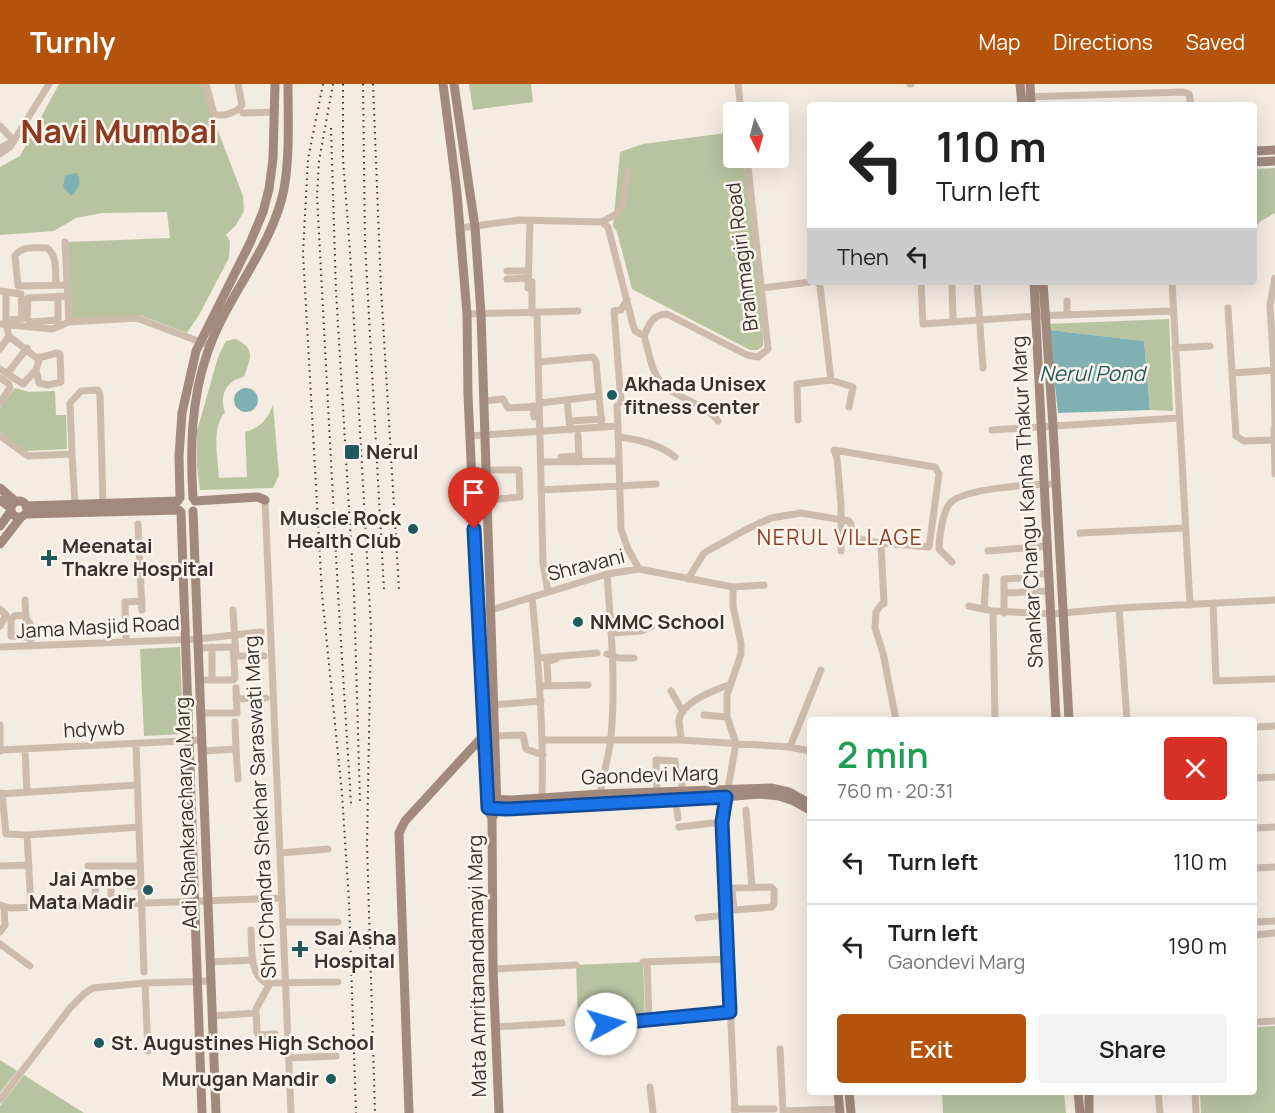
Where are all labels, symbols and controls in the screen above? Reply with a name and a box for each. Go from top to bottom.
text: Turnly [30,23,115,61]
text: Map [979,28,1020,56]
text: Directions [1053,28,1153,56]
text: Saved [1186,28,1245,56]
north arrow [723,102,789,168]
map controls [723,102,789,168]
district label: Navi Mumbai [20,109,218,153]
text: 110 m [936,117,1047,175]
icon: left [837,126,915,204]
text: Turn left [936,172,1040,209]
street label: Brahmagiri Road [719,181,764,333]
icon: left [901,240,934,273]
text: Then [837,242,889,272]
street label: Shankar Changu Kanha Thakur Marg [1004,335,1049,669]
water label: Nerul Pond [1039,359,1147,387]
place label: Akhada Unisex fitness center [624,370,766,420]
marker: Akhada Unisex fitness center [605,388,619,402]
place label: Nerul [366,438,419,465]
marker: Nerul [343,443,361,461]
pin [448,467,499,529]
icon: arrive [457,476,490,509]
place label: Muscle Rock Health Club [280,504,402,554]
marker: Muscle Rock Health Club [406,522,420,536]
district label: NERUL VILLAGE [757,523,923,551]
place label: Meenatai Thakre Hospital [62,532,214,582]
street label: Shravani [544,542,627,587]
marker: Meenatai Thakre Hospital [40,549,58,567]
place label: NMMC School [590,608,725,635]
street label: Jama Masjid Road [15,609,180,644]
marker: NMMC School [571,615,585,629]
street label: Shri Chandra Shekhar Saraswati Marg [237,635,282,979]
street label: Adi Shankaracharya Marg [168,696,203,930]
street label: hdywb [63,713,126,744]
text: 2 min [837,730,929,779]
button: close [1164,737,1227,800]
street label: Gaondevi Marg [581,759,719,790]
text: 760 m · 20:31 [837,777,954,804]
street label: Mata Amritanandamayi Marg [461,834,492,1098]
icon: left [837,846,870,879]
text: Turn left [888,847,978,877]
text: 110 m [1173,847,1227,877]
place label: Jai Ambe Mata Madir [29,865,136,915]
marker: Jai Ambe Mata Madir [141,883,155,897]
text: Turn left [888,918,978,948]
place label: Sai Asha Hospital [314,924,397,974]
icon: left [837,930,870,963]
text: 190 m [1168,931,1227,961]
marker: Sai Asha Hospital [291,940,309,958]
text: Gaondevi Marg [888,948,1025,975]
position arrow [574,992,638,1056]
button: Exit [837,1014,1026,1083]
button: Share [1038,1014,1227,1083]
place label: St. Augustines High School [111,1029,374,1056]
marker: St. Augustines High School [92,1036,106,1050]
place label: Murugan Mandir [162,1065,319,1092]
marker: Murugan Mandir [324,1072,338,1086]

